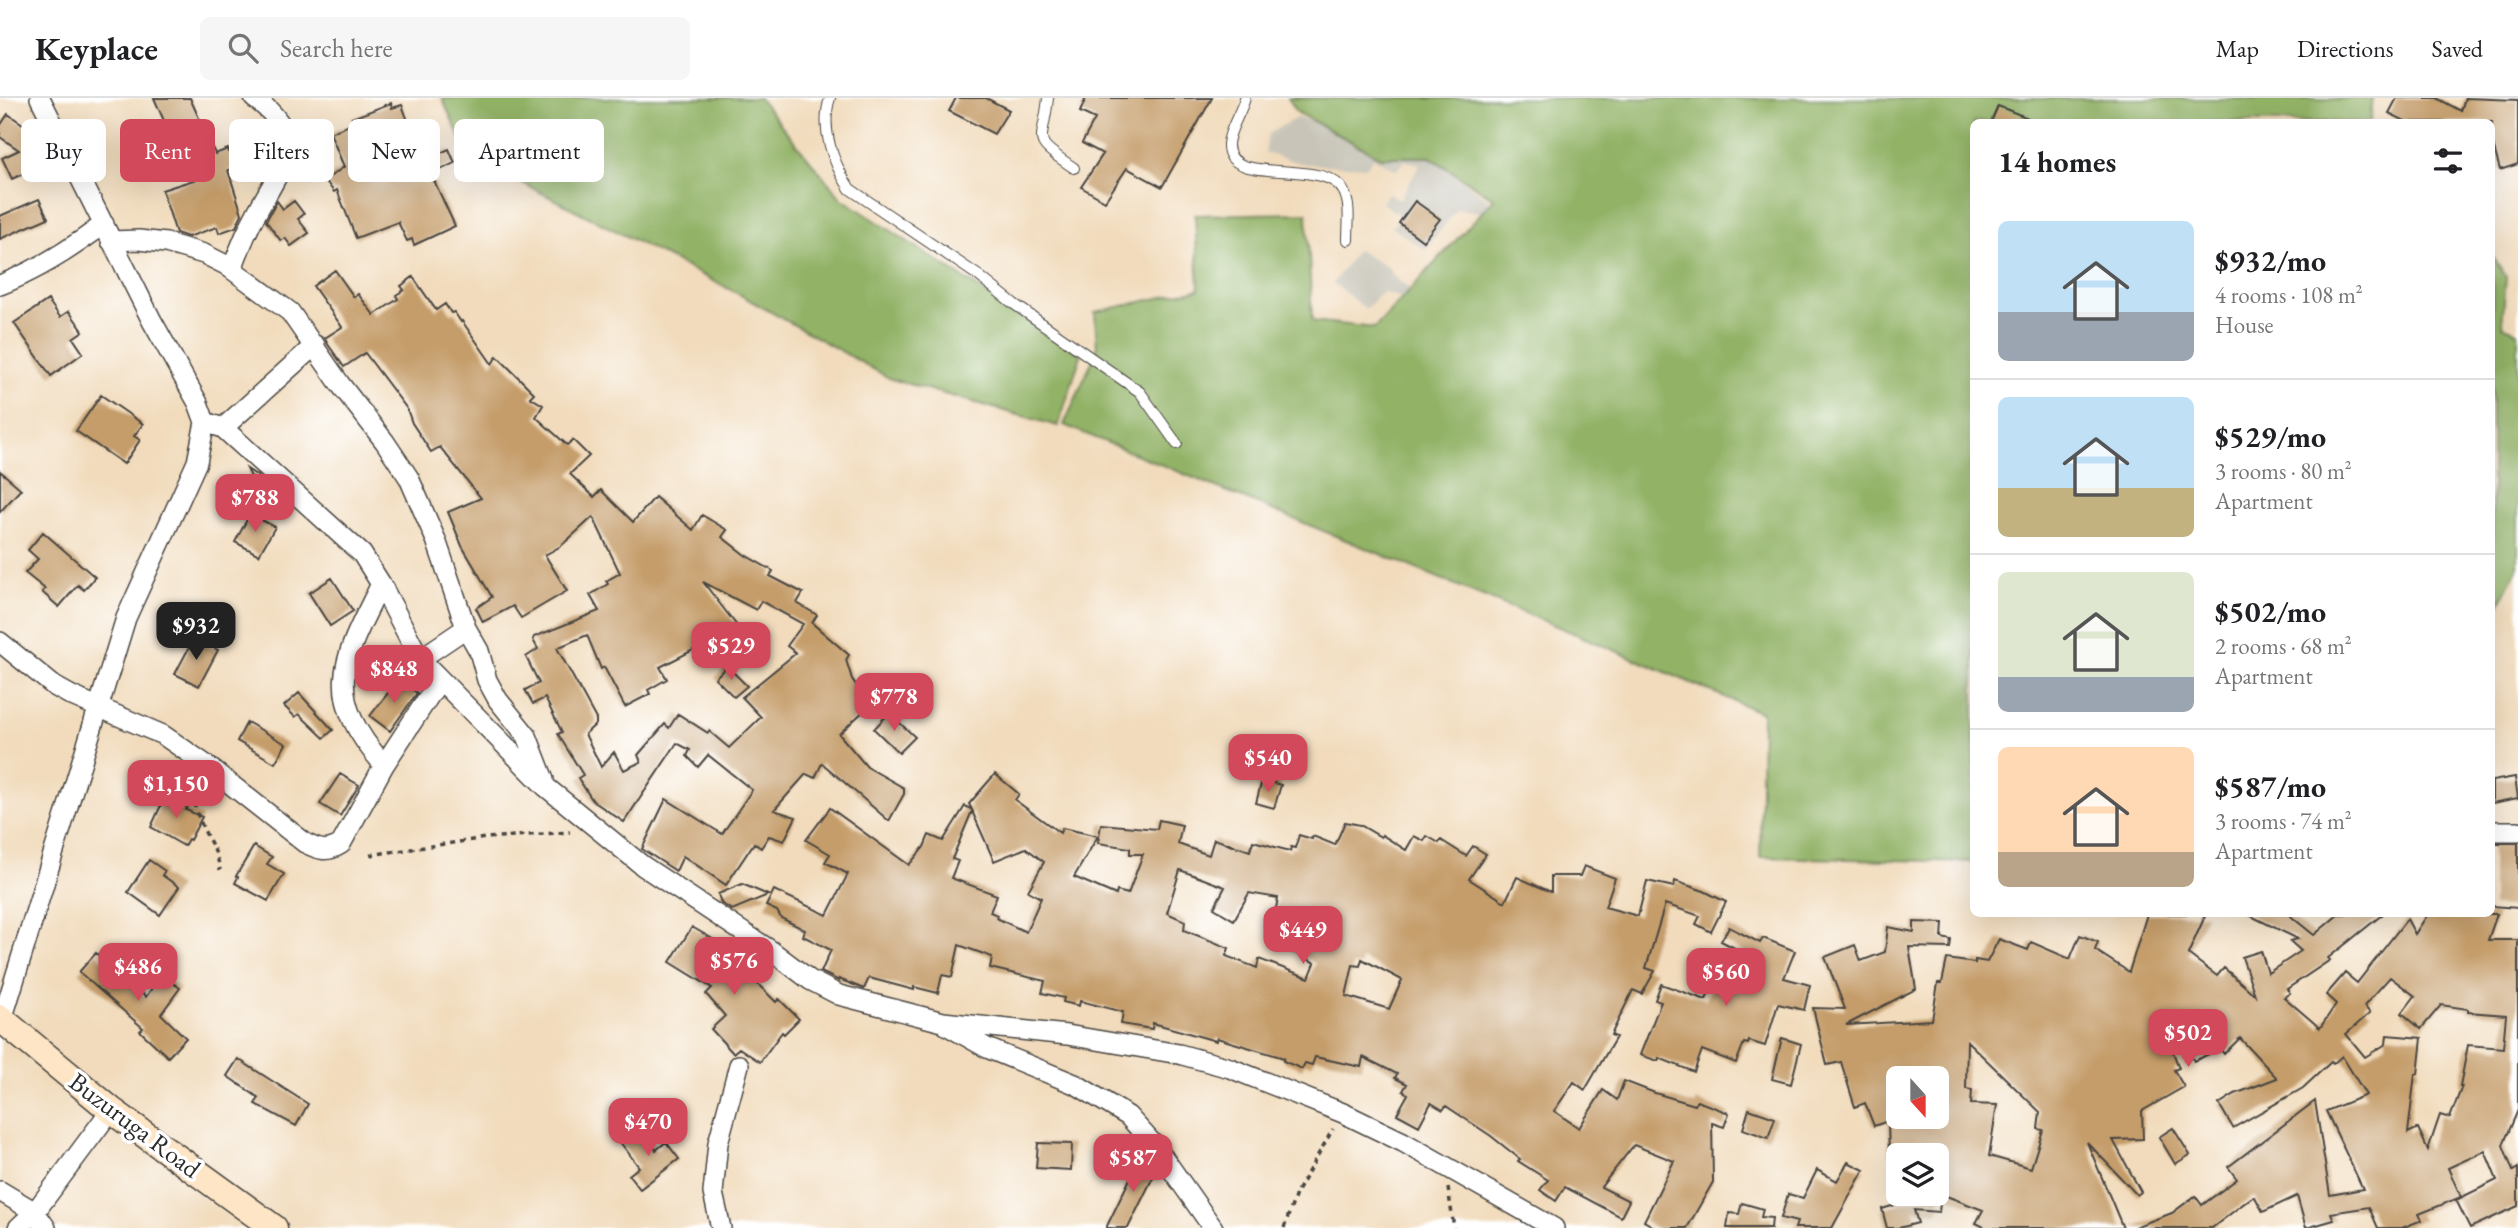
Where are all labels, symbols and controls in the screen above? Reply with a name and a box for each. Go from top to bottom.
search box [200,17,690,80]
text: Keyplace [35,27,158,70]
icon: search [224,29,262,67]
text: Search here [280,31,393,65]
text: Map [2216,33,2259,64]
text: Directions [2297,33,2394,64]
text: Saved [2432,33,2483,64]
chip: Buy [21,119,106,182]
chip: Rent [120,119,215,182]
chip: Filters [229,119,334,182]
chip: New [348,119,440,182]
chip: Apartment [454,119,604,182]
text: 14 homes [1998,142,2116,181]
icon: filters [2429,142,2467,180]
text: $932/mo [2215,241,2326,280]
icon: home [2054,249,2138,333]
text: 4 rooms · 108 m² [2215,280,2363,310]
text: House [2215,310,2274,340]
text: $529/mo [2215,417,2326,456]
icon: home [2054,425,2138,509]
text: 3 rooms · 80 m² [2215,456,2352,486]
pin: $788 [214,474,296,534]
text: $788 [231,482,279,512]
text: Apartment [2215,486,2313,516]
text: $502/mo [2215,592,2326,631]
icon: home [2054,600,2138,684]
pin: $932 [155,602,237,662]
text: $932 [172,610,220,640]
pin: $529 [690,622,772,682]
text: $529 [707,630,755,660]
text: 2 rooms · 68 m² [2215,631,2352,661]
pin: $848 [353,646,435,705]
text: $848 [370,653,418,683]
text: Apartment [2215,661,2313,691]
pin: $778 [853,674,935,733]
text: $778 [870,681,918,711]
pin: $540 [1227,734,1309,794]
text: $540 [1244,742,1292,772]
pin: $1,150 [119,760,233,820]
text: $587/mo [2215,767,2326,806]
text: $1,150 [144,768,208,798]
icon: home [2054,775,2138,859]
text: 3 rooms · 74 m² [2215,806,2352,836]
text: Apartment [2215,836,2313,866]
pin: $449 [1262,906,1344,966]
text: $449 [1279,914,1327,944]
pin: $576 [693,937,775,997]
pin: $486 [97,944,179,1003]
text: $576 [710,945,758,975]
pin: $560 [1685,948,1767,1008]
text: $486 [114,951,162,981]
text: $560 [1702,956,1750,986]
pin: $502 [2147,1010,2229,1069]
text: $502 [2164,1017,2212,1047]
street label: Buzuruga Road [62,1064,208,1186]
north arrow [1886,1066,1950,1129]
map controls [1886,1066,1949,1206]
pin: $470 [607,1098,689,1158]
text: $470 [624,1106,672,1136]
pin: $587 [1092,1134,1174,1194]
text: $587 [1109,1142,1157,1172]
button: layers [1886,1143,1949,1206]

